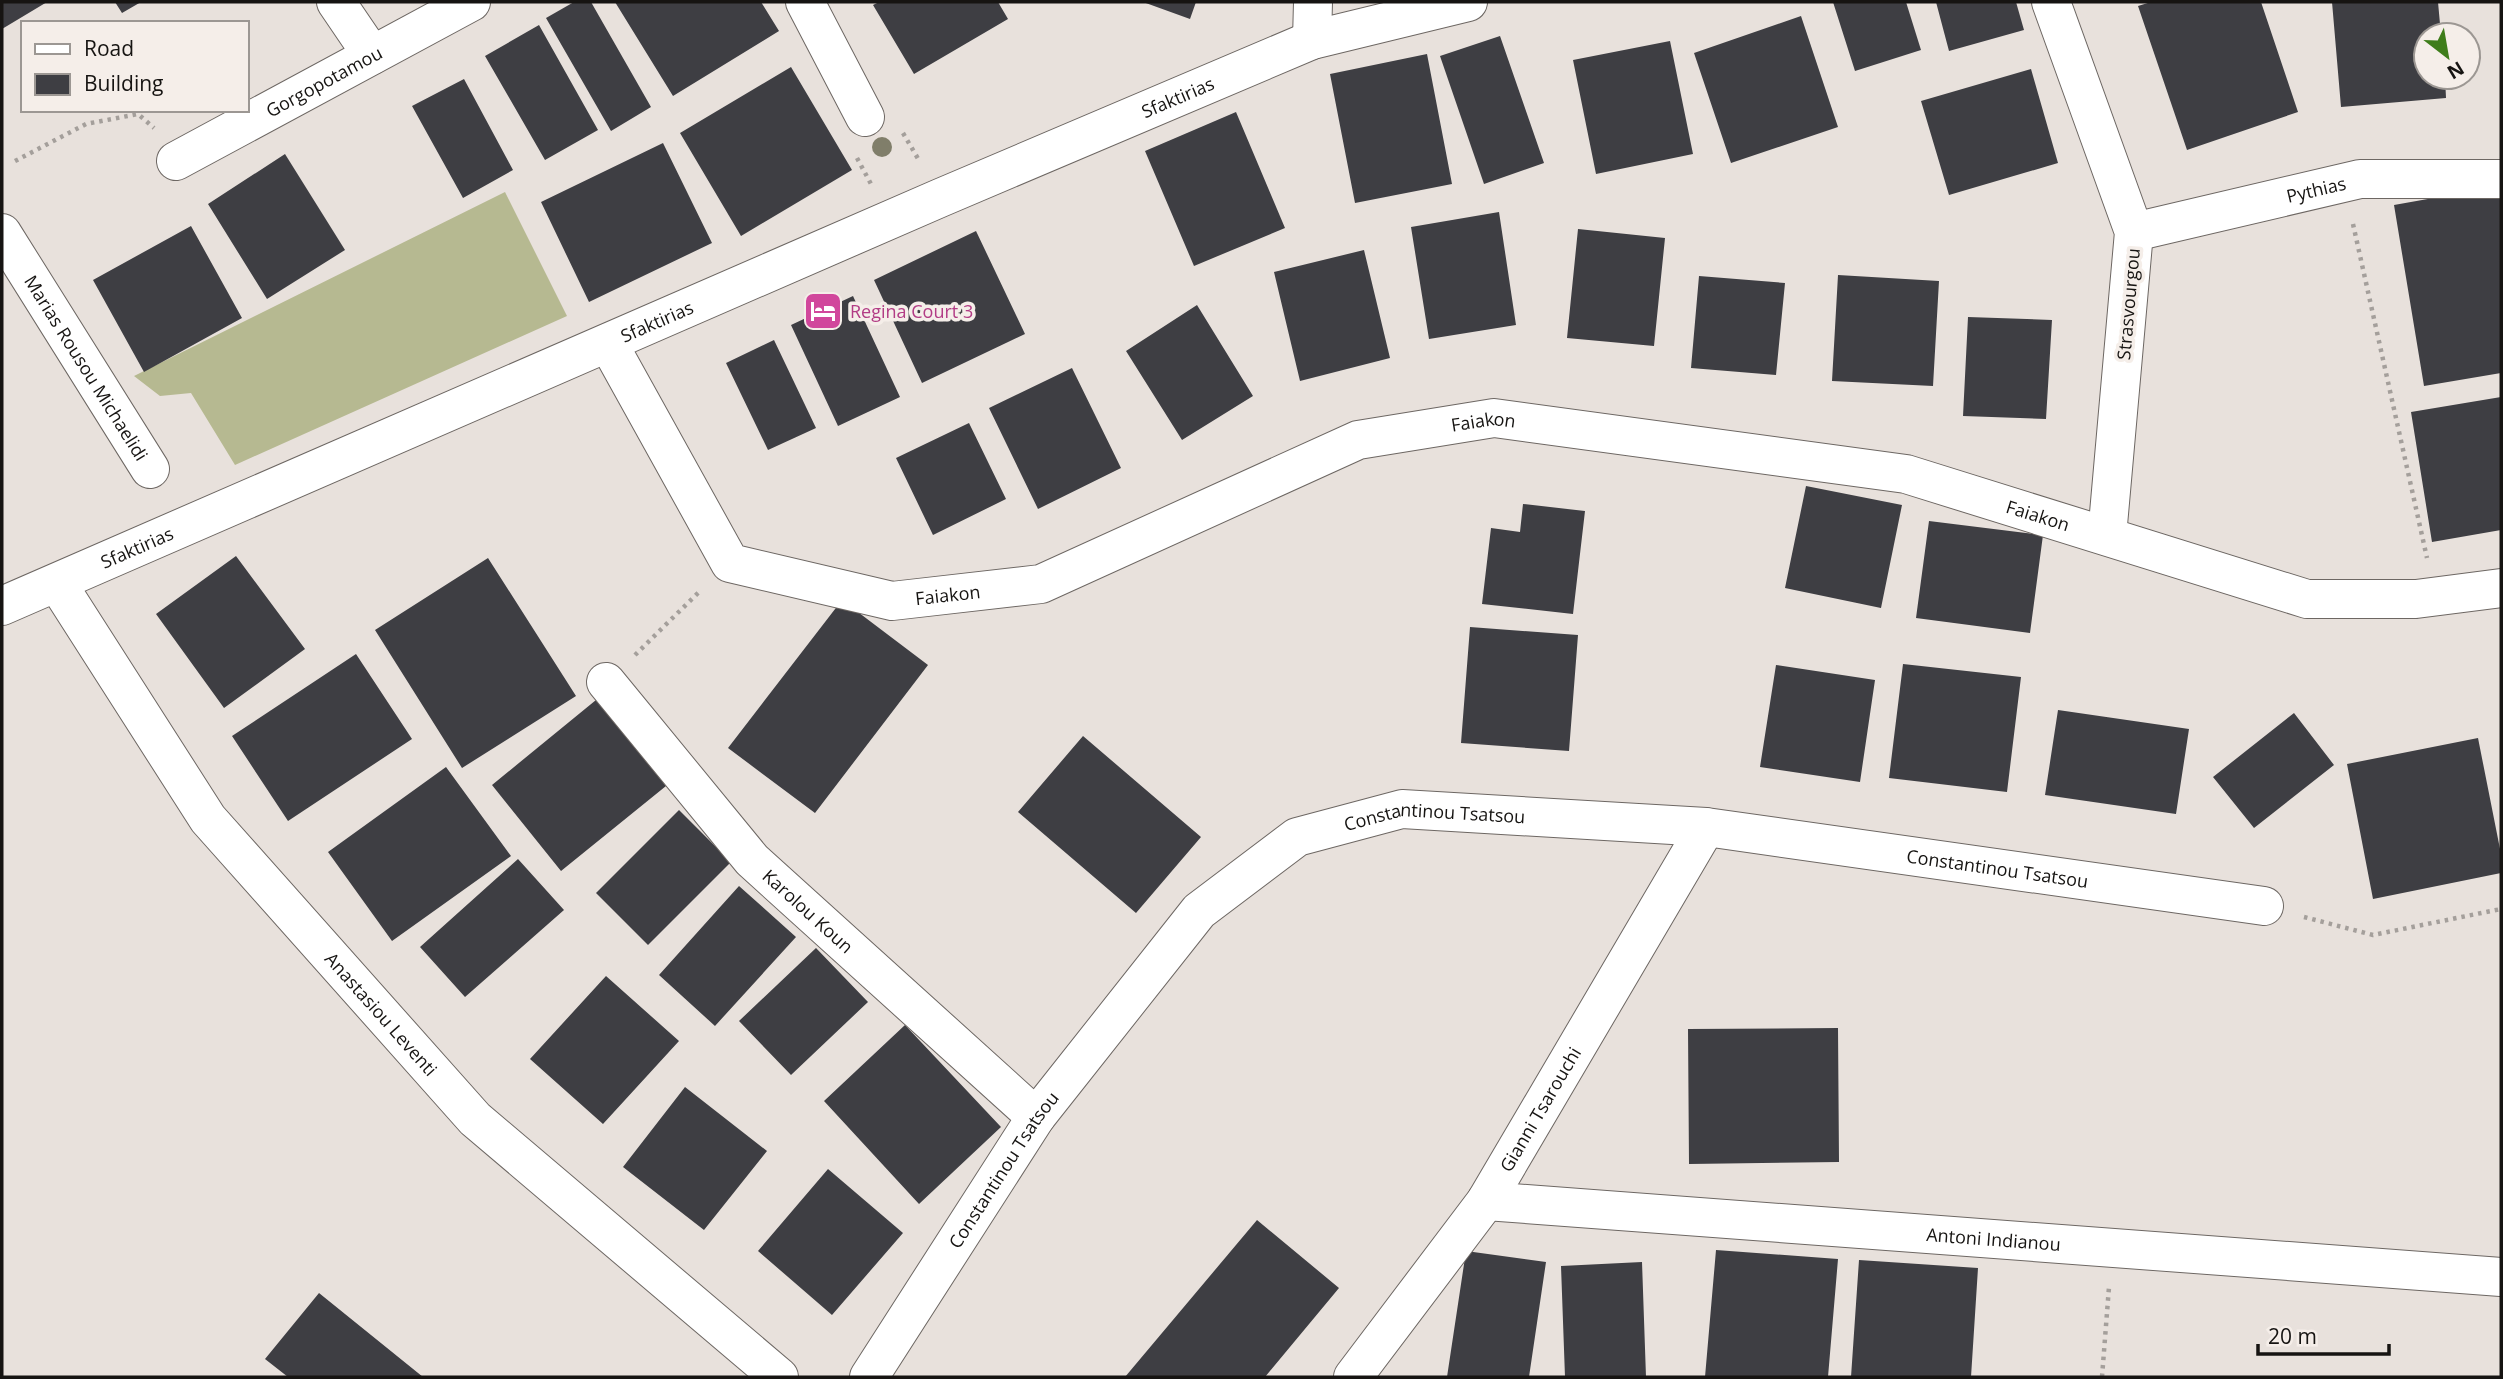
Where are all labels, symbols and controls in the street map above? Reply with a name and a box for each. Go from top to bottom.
legend [21,21,248,112]
north arrow [2412,21,2482,91]
text: Road [84,34,134,62]
street label: Gorgopotamou [262,40,386,122]
text: N [2442,55,2469,86]
text: Building [84,69,163,97]
street label: Sfaktirias [1137,71,1218,123]
street label: Pythias [2284,171,2348,208]
street label: Strasvourgou [2111,247,2145,361]
street label: Marias Rousou Michaelidi [19,270,154,465]
hotel icon: Regina Court 3 [802,290,844,332]
street label: Sfaktirias [617,295,697,348]
place label: Regina Court 3 [850,299,973,323]
street label: Faiakon [1449,406,1517,437]
street label: Faiakon [2003,494,2073,536]
street label: Sfaktirias [97,521,177,574]
street label: Faiakon [914,579,981,610]
street label: Constantinou Tsatsou [1341,797,1526,836]
street label: Constantinou Tsatsou [1905,844,2090,893]
street label: Karolou Koun [758,864,859,958]
street label: Anastasiou Leventi [320,947,443,1081]
street label: Gianni Tsarouchi [1494,1042,1586,1176]
street label: Constantinou Tsatsou [943,1086,1064,1253]
street label: Antoni Indianou [1926,1222,2062,1256]
scale bar [2258,1312,2389,1356]
text: 20 m [2268,1322,2317,1350]

